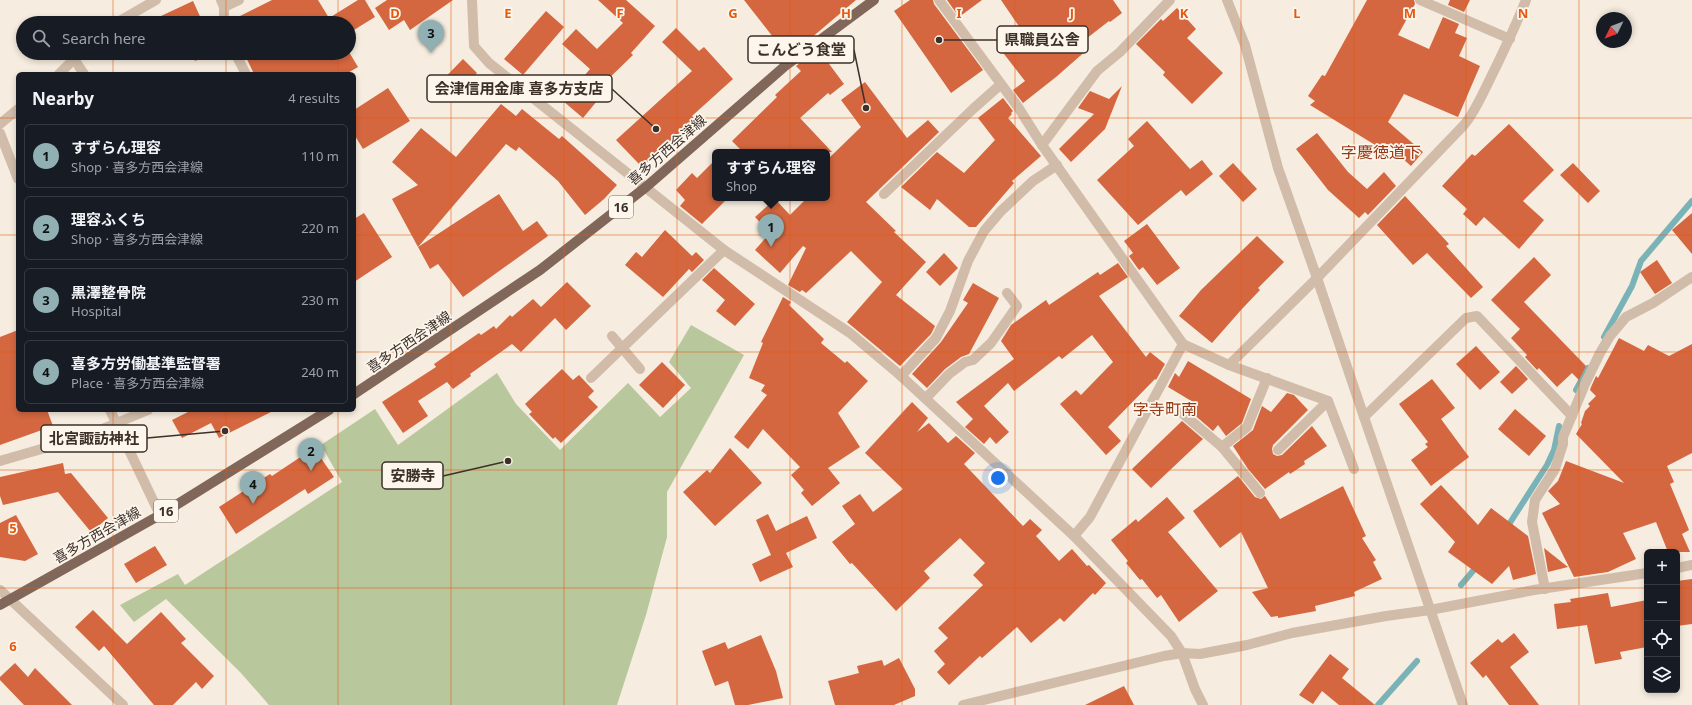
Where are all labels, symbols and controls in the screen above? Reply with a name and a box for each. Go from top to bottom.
text: D [390,4,400,22]
text: E [504,4,512,22]
text: F [616,4,624,22]
text: G [728,4,738,22]
text: H [841,4,851,22]
text: I [956,4,962,22]
text: J [1069,4,1074,22]
text: K [1180,4,1189,22]
text: L [1293,4,1301,22]
text: M [1404,4,1416,22]
text: N [1518,4,1528,22]
north arrow [1596,12,1632,48]
search box [16,16,356,60]
pin: 3 [418,20,444,53]
callout: 県職員公舎 [997,26,1088,53]
icon: search [30,27,52,49]
text: Search here [62,28,145,48]
text: 県職員公舎 [1004,29,1080,49]
callout: こんどう食堂 [748,36,854,63]
text: こんどう食堂 [756,39,846,59]
callout: 会津信用金庫 喜多方支店 [427,75,612,102]
text: 会津信用金庫 喜多方支店 [435,78,603,98]
text: Nearby [32,87,94,110]
text: 4 results [288,89,340,107]
street label: 喜多方西会津線 [623,110,710,189]
text: すずらん理容 [71,137,161,157]
district label: 字慶徳道下 [1341,141,1421,163]
text: 1 [42,147,50,165]
text: 110 m [301,147,339,165]
popup [712,149,830,201]
text: すずらん理容 [726,157,816,177]
text: Shop · 喜多方西会津線 [71,158,203,176]
text: Shop [726,177,757,195]
road number: 16 [609,196,633,218]
text: 理容ふくち [71,209,146,229]
pin: 1 [758,214,784,247]
text: 2 [42,219,50,237]
text: 220 m [301,219,339,237]
text: Shop · 喜多方西会津線 [71,230,203,248]
text: 黒澤整骨院 [71,282,146,302]
text: 3 [42,291,50,309]
text: 230 m [301,291,339,309]
text: Hospital [71,302,121,320]
street label: 喜多方西会津線 [363,306,455,377]
text: 喜多方労働基準監督署 [71,353,221,373]
text: 4 [42,363,50,381]
text: 240 m [301,363,339,381]
text: Place · 喜多方西会津線 [71,374,204,392]
district label: 字寺町南 [1133,398,1197,420]
callout: 北宮諏訪神社 [41,425,147,452]
text: 北宮諏訪神社 [49,428,139,448]
pin: 2 [298,438,324,471]
callout: 安勝寺 [382,462,443,489]
text: 安勝寺 [390,465,436,485]
your location [988,468,1008,488]
pin: 4 [240,471,266,504]
road number: 16 [154,500,178,522]
street label: 喜多方西会津線 [50,502,144,567]
text: 5 [9,519,17,537]
map controls [1644,549,1680,693]
button: + [1644,549,1680,585]
button: − [1644,585,1680,621]
button: locate [1644,621,1680,657]
text: 6 [9,637,17,655]
button: layers [1644,657,1680,693]

